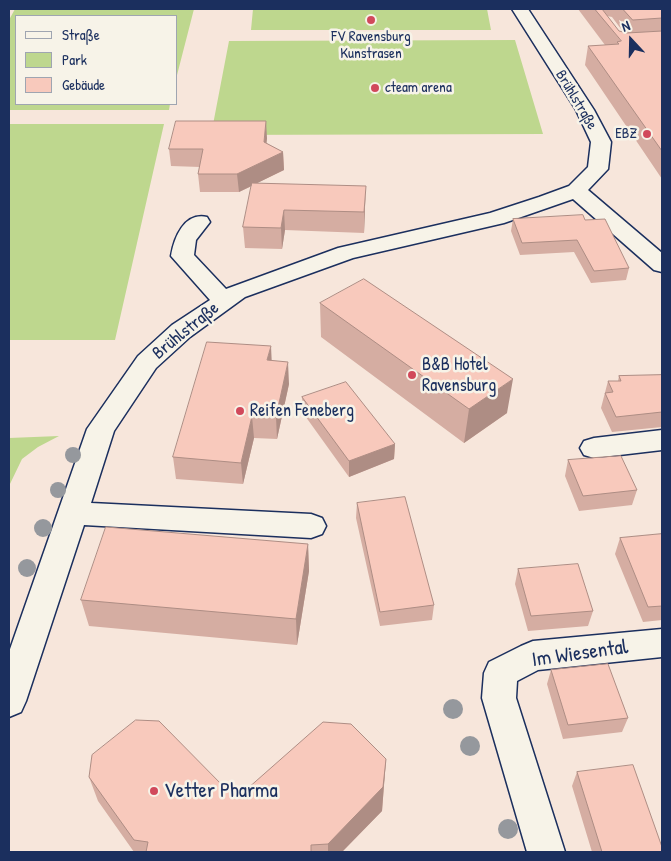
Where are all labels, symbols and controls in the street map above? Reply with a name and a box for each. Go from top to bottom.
marker: FV Ravensburg Kunstrasen [365,14,377,26]
legend [15,15,178,105]
north arrow [606,15,656,65]
text: N [619,15,632,36]
text: Straße [62,24,100,45]
place label: FV Ravensburg Kunstrasen [331,28,411,63]
text: Park [62,49,87,70]
street label: Brühlstraße [551,67,601,133]
text: Gebäude [62,74,105,95]
place label: cteam arena [385,79,452,97]
marker: cteam arena [369,82,381,94]
place label: EBZ [615,125,637,143]
marker: EBZ [641,128,653,140]
street label: Brühlstraße [148,298,224,364]
place label: B&B Hotel Ravensburg [422,354,496,396]
marker: B&B Hotel Ravensburg [406,369,418,381]
place label: Reifen Feneberg [250,400,354,422]
marker: Reifen Feneberg [234,405,246,417]
street label: Im Wiesental [530,635,630,673]
place label: Vetter Pharma [164,778,278,804]
marker: Vetter Pharma [148,785,160,797]

